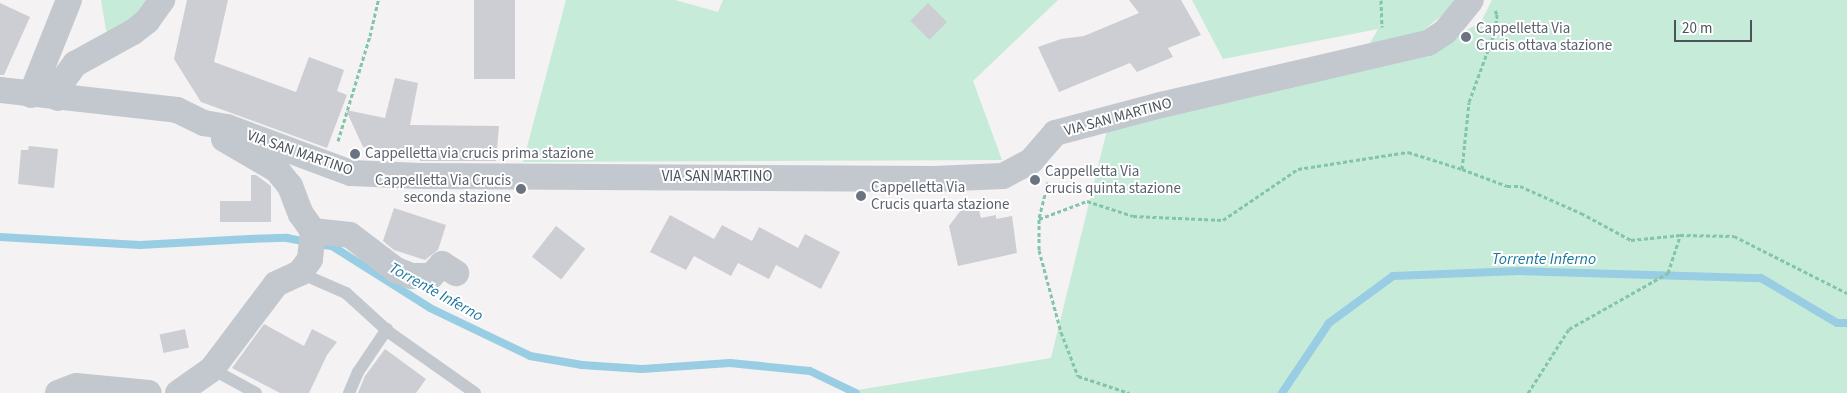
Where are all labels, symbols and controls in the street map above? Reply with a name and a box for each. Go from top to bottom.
scale bar [1677,10,1754,42]
text: 20 m [1682,18,1712,39]
place label: Cappelletta Via Crucis ottava stazione [1476,19,1612,54]
marker: Cappelletta Via Crucis ottava stazione [1460,31,1472,43]
street label: VIA SAN MARTINO [1062,94,1174,140]
street label: VIA SAN MARTINO [245,126,355,180]
place label: Cappelletta via crucis prima stazione [365,145,594,163]
marker: Cappelletta via crucis prima stazione [349,148,361,160]
place label: Cappelletta Via crucis quinta stazione [1045,162,1181,197]
street label: VIA SAN MARTINO [662,168,772,186]
place label: Cappelletta Via Crucis seconda stazione [375,171,511,206]
marker: Cappelletta Via crucis quinta stazione [1029,174,1041,186]
place label: Cappelletta Via Crucis quarta stazione [871,178,1009,213]
marker: Cappelletta Via Crucis seconda stazione [515,183,527,195]
marker: Cappelletta Via Crucis quarta stazione [855,190,867,202]
water label: Torrente Inferno [1492,249,1596,269]
water label: Torrente Inferno [386,258,486,326]

